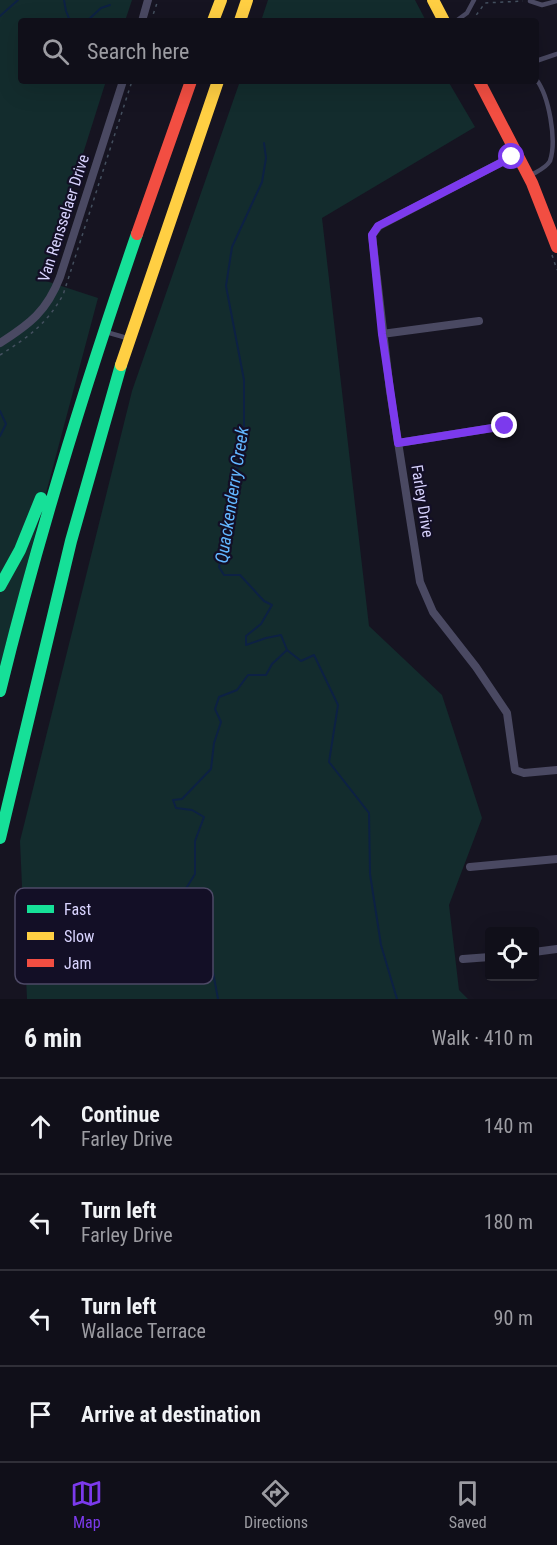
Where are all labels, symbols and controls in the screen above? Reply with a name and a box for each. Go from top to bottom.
search box [18,18,539,84]
icon: search [39,35,72,68]
text: Search here [87,39,189,64]
route start [498,143,524,169]
street label: Van Rensselaer Drive [34,152,93,284]
route end [491,412,517,438]
water label: Quackenderry Creek [210,424,253,565]
street label: Farley Drive [407,463,438,539]
legend [15,888,213,984]
text: Fast [64,900,91,919]
text: Slow [64,927,94,946]
map controls [485,927,539,981]
button: locate [485,927,539,981]
text: Jam [64,954,91,973]
text: 6 min [24,1023,82,1053]
text: Walk · 410 m [432,1026,533,1050]
text: Continue [81,1102,160,1127]
icon: ahead [24,1110,57,1143]
text: 140 m [484,1114,533,1138]
text: Farley Drive [81,1127,173,1151]
text: Turn left [81,1198,156,1223]
icon: left [24,1206,57,1239]
text: 180 m [484,1210,533,1234]
text: Farley Drive [81,1223,173,1247]
text: Turn left [81,1294,156,1319]
icon: left [24,1302,57,1335]
text: 90 m [494,1306,533,1330]
text: Wallace Terrace [81,1319,206,1343]
icon: arrive [24,1398,57,1431]
text: Arrive at destination [81,1402,261,1427]
tab: Map [70,1477,103,1532]
tab: Directions [244,1477,308,1532]
tab: Saved [449,1477,487,1532]

